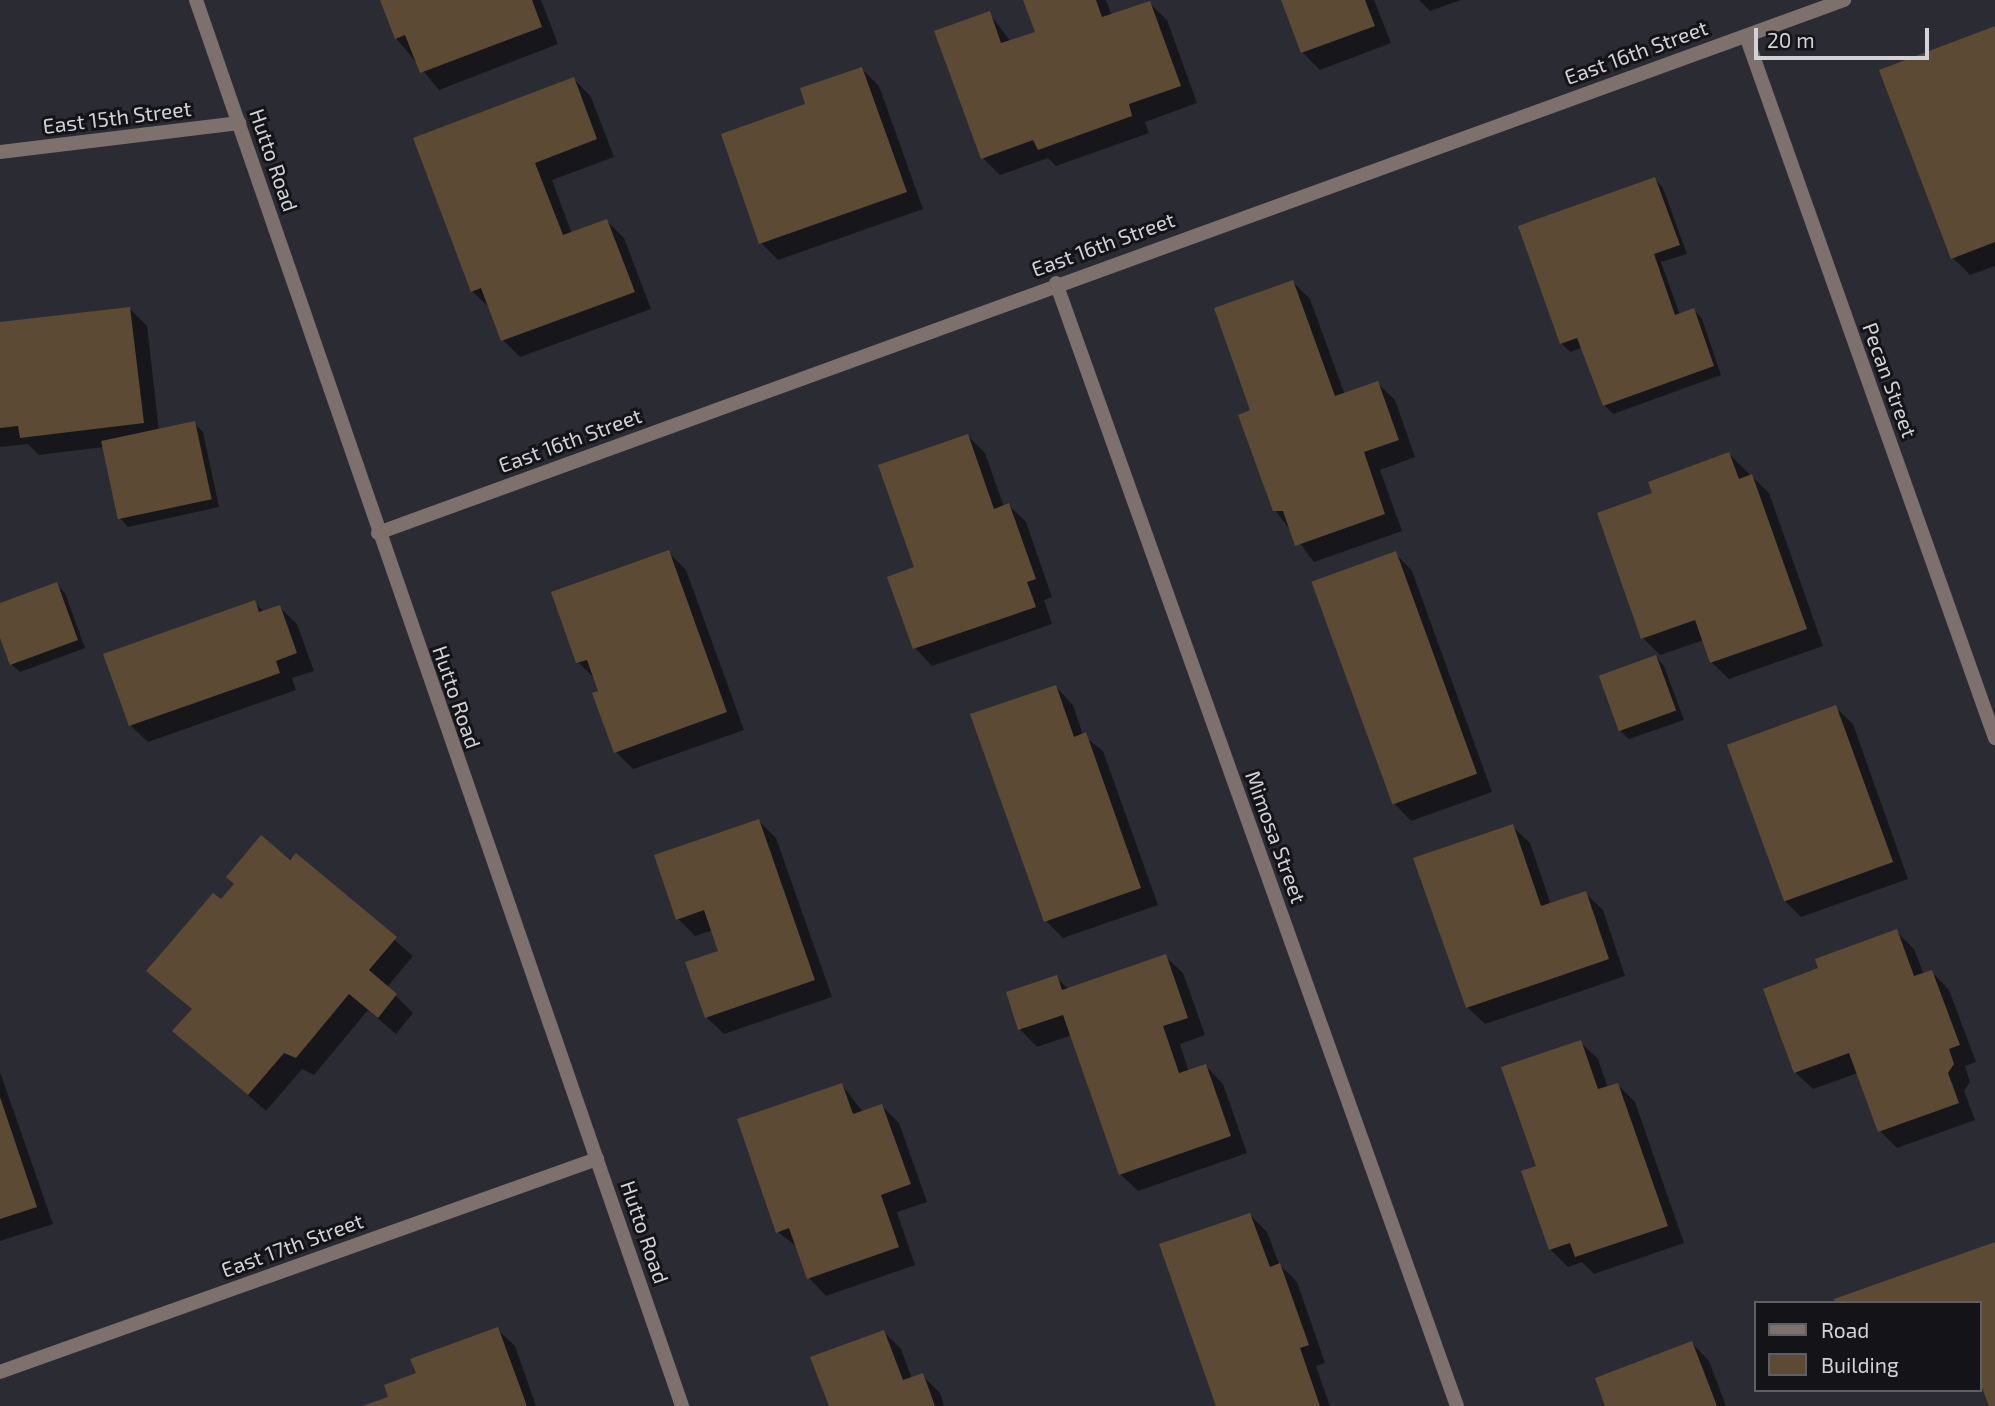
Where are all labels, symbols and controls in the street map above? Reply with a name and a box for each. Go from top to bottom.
street label: East 16th Street [1561,14,1711,90]
scale bar [1757,14,1932,58]
text: 20 m [1767,27,1815,52]
street label: East 15th Street [41,95,193,139]
street label: Hutto Road [245,105,303,215]
street label: East 16th Street [1028,206,1178,282]
street label: Pecan Street [1858,319,1922,441]
street label: East 16th Street [495,402,645,478]
street label: Hutto Road [428,642,486,752]
street label: Mimosa Street [1240,767,1312,907]
street label: Hutto Road [616,1177,674,1287]
street label: East 17th Street [218,1208,366,1282]
legend [1754,1301,1981,1392]
text: Road [1821,1317,1869,1342]
text: Building [1821,1352,1899,1377]

